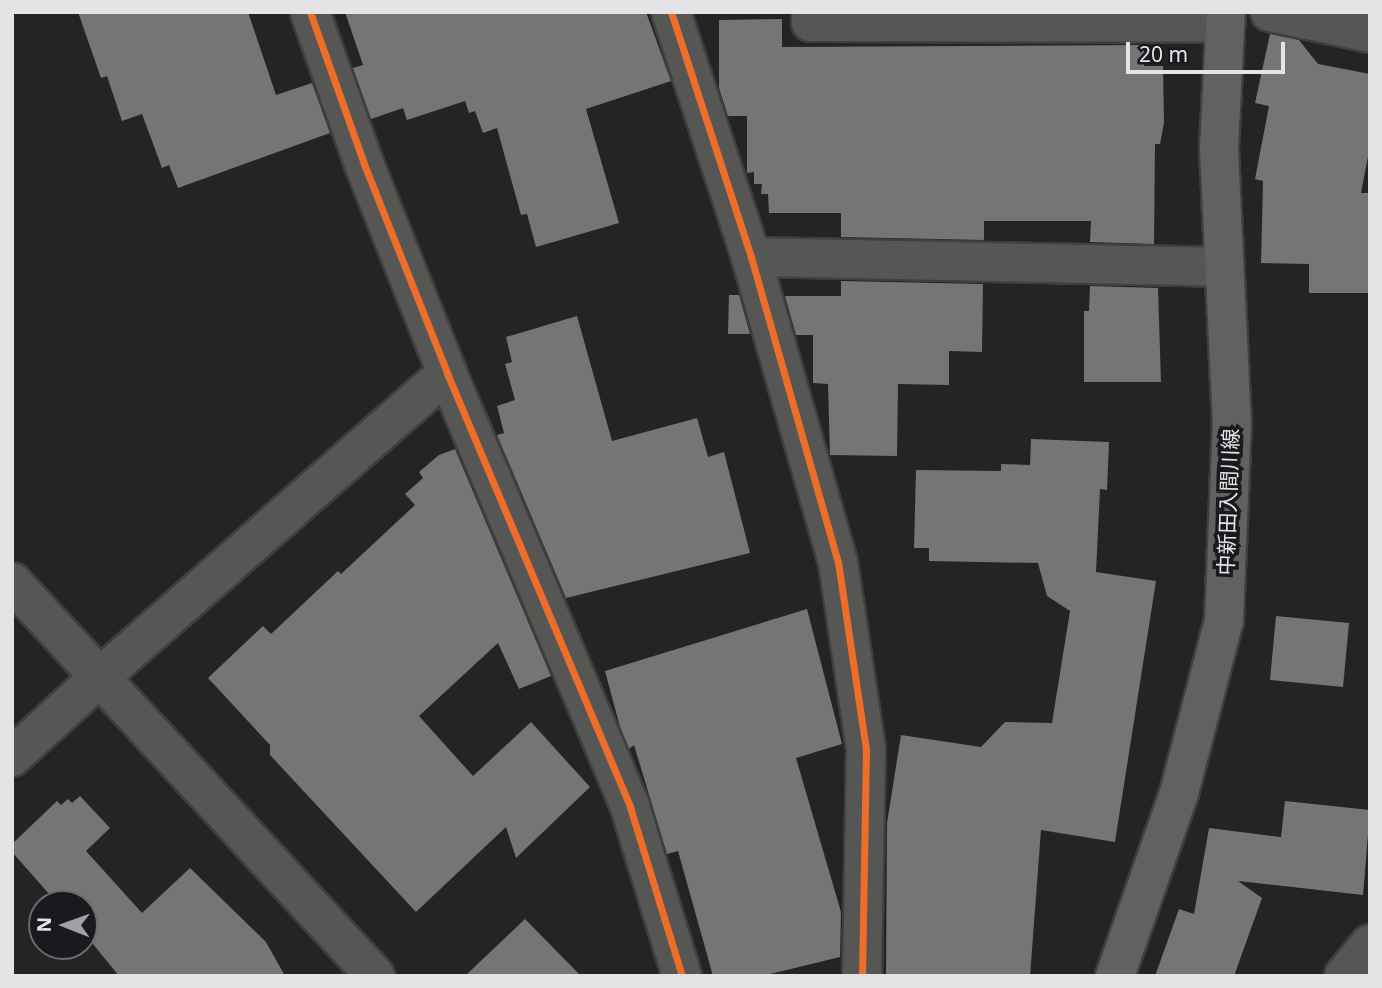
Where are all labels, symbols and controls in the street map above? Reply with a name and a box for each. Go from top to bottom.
scale bar [1130,28,1289,72]
text: 20 m [1139,40,1188,68]
street label: 中新田入間川線 [1213,428,1243,576]
north arrow [28,890,98,960]
text: N [31,917,57,933]

